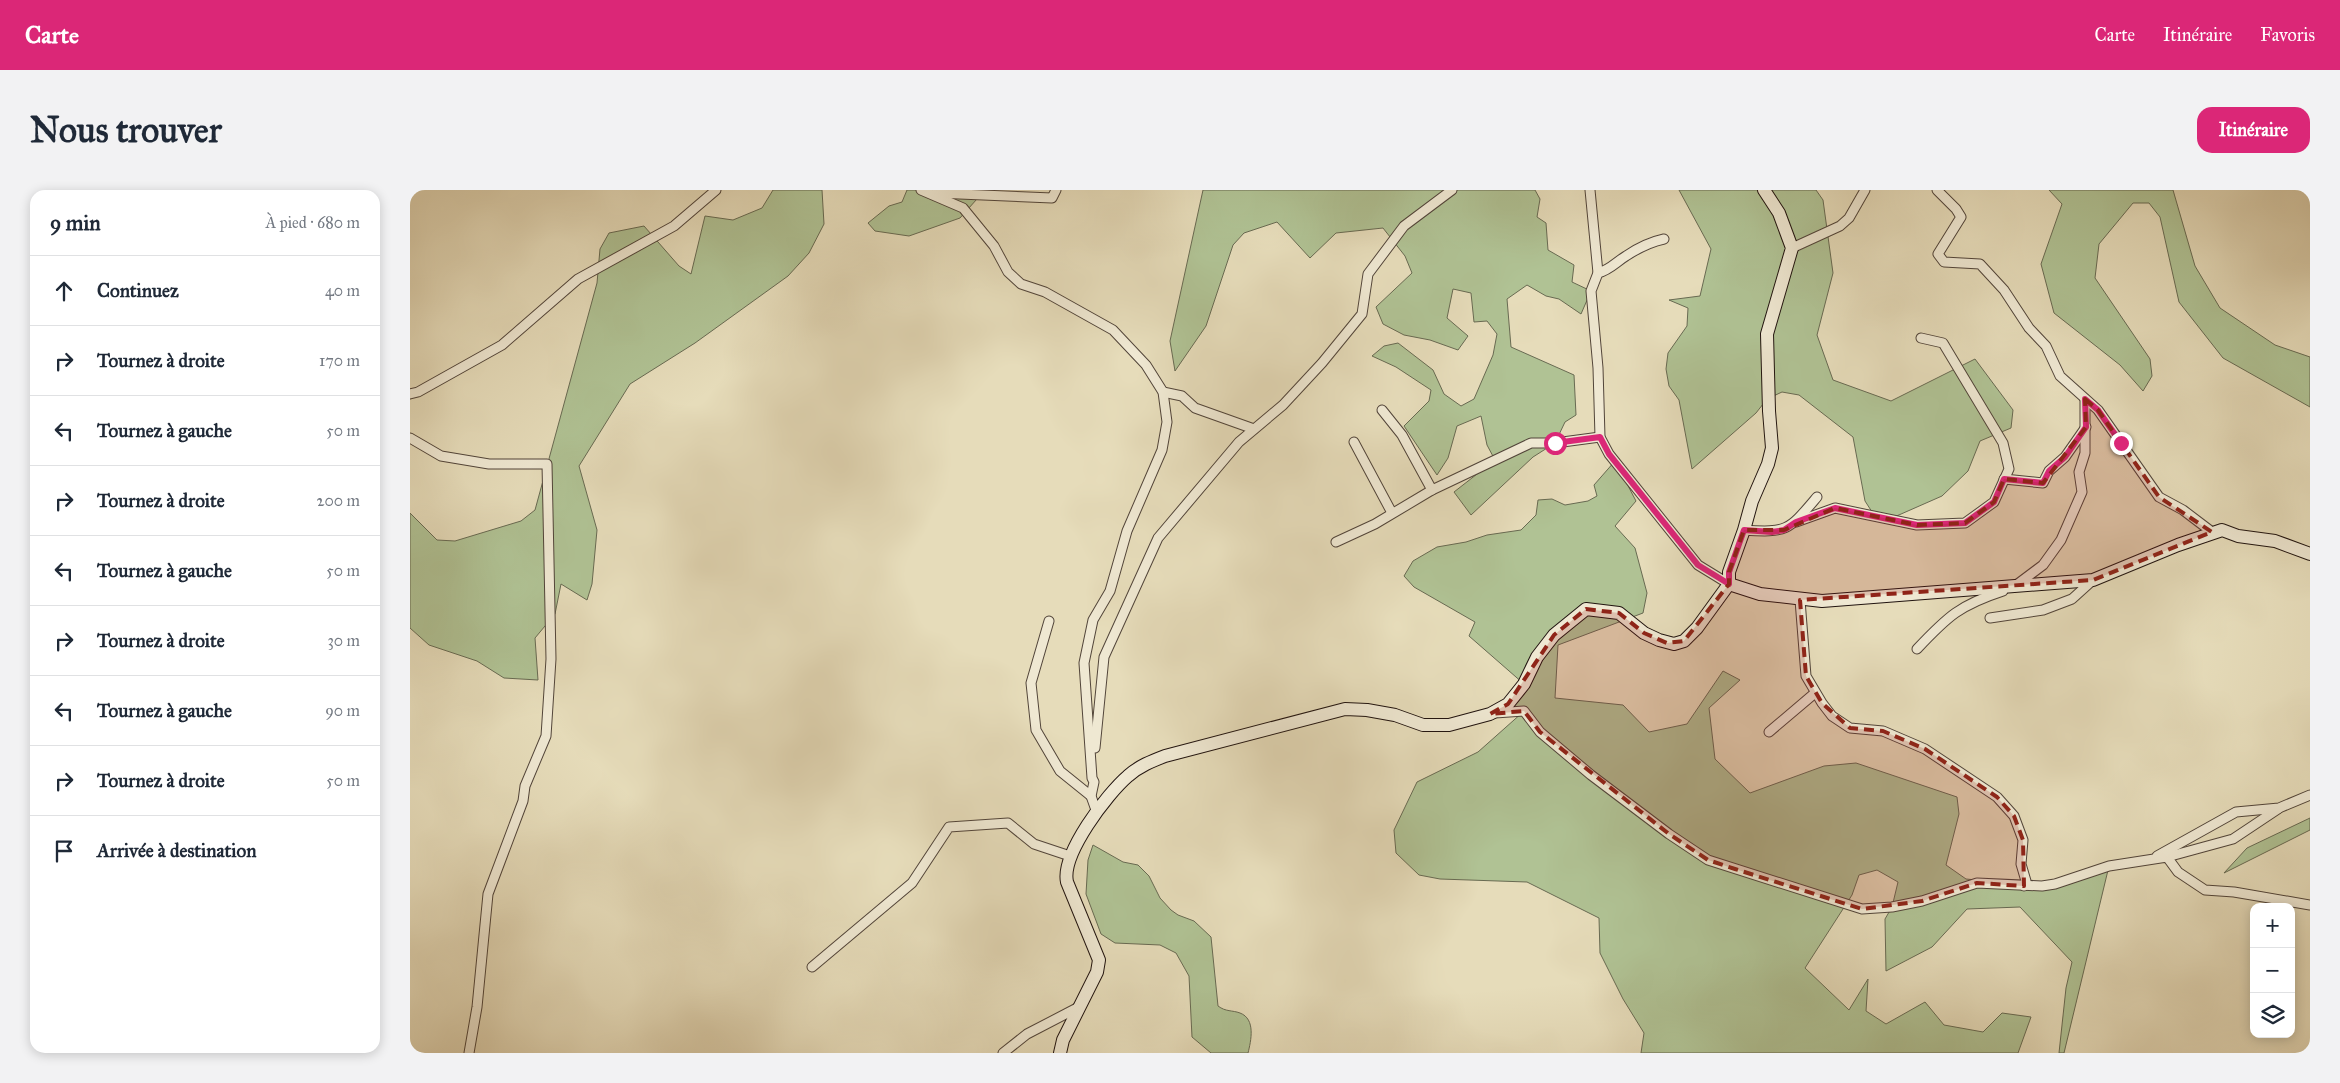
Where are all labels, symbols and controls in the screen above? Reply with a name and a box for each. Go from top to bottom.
text: Carte [25,20,79,50]
text: Carte [2095,24,2135,46]
text: Itinéraire [2163,24,2232,46]
text: Favoris [2260,24,2315,46]
button: Itinéraire [2197,107,2310,153]
text: Nous trouver [30,109,222,152]
text: 9 min [50,210,101,236]
text: À pied · 680 m [265,213,360,232]
icon: ahead [50,277,78,305]
text: Continuez [97,279,179,302]
text: 40 m [325,281,360,300]
icon: right [50,347,78,375]
text: Tournez à droite [97,349,225,372]
text: 170 m [319,351,360,370]
icon: left [50,417,78,445]
text: Tournez à gauche [97,419,232,442]
text: 50 m [326,421,360,440]
route start [1544,432,1567,455]
route end [2110,432,2133,455]
icon: right [50,487,78,515]
text: Tournez à droite [97,489,225,512]
text: 200 m [317,491,360,510]
icon: left [50,557,78,585]
text: Tournez à gauche [97,559,232,582]
text: 50 m [326,561,360,580]
icon: right [50,627,78,655]
text: Tournez à droite [97,629,225,652]
text: 30 m [327,631,360,650]
icon: left [50,697,78,725]
text: Tournez à gauche [97,699,232,722]
text: 90 m [325,701,360,720]
icon: right [50,767,78,795]
text: Tournez à droite [97,769,225,792]
text: 50 m [326,771,360,790]
icon: arrive [50,837,78,865]
text: Arrivée à destination [97,839,256,862]
map controls [2250,903,2295,1038]
button: + [2250,903,2295,948]
button: − [2250,948,2295,993]
button: layers [2250,993,2295,1038]

